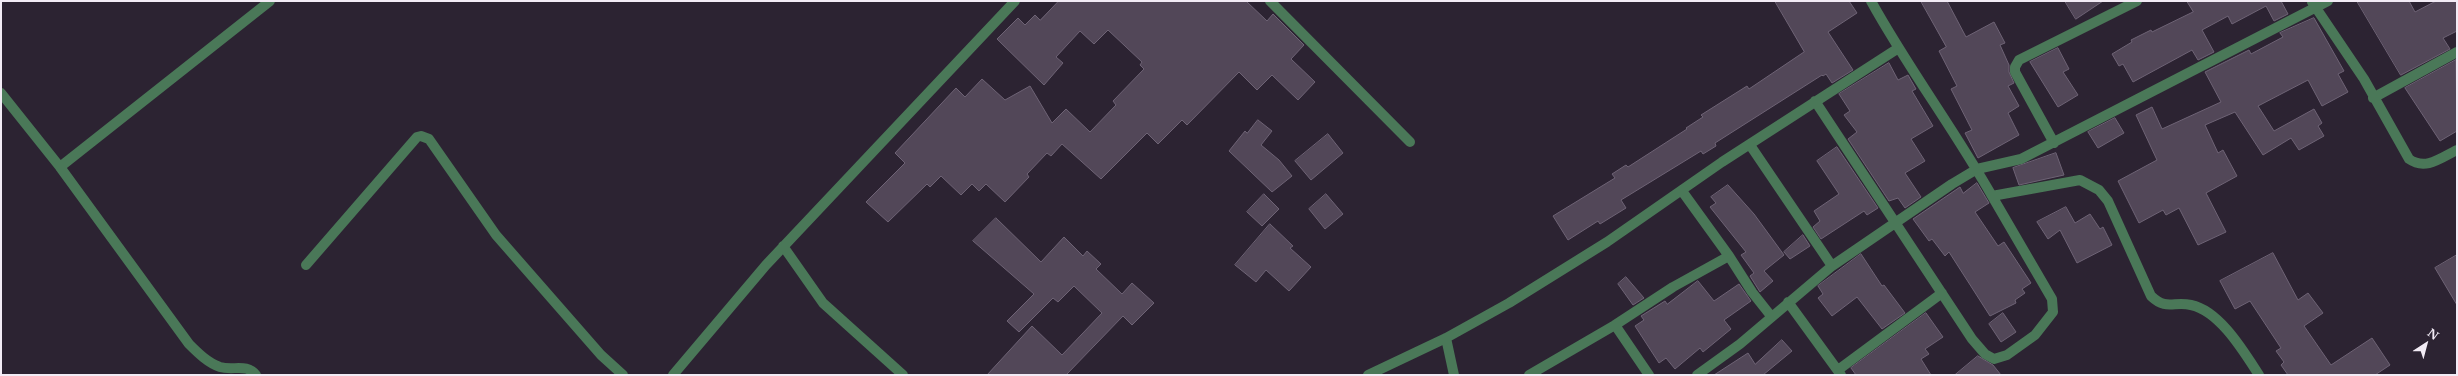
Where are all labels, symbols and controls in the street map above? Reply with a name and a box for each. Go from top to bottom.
north arrow [2406,324,2446,364]
text: N [2425,326,2441,343]

